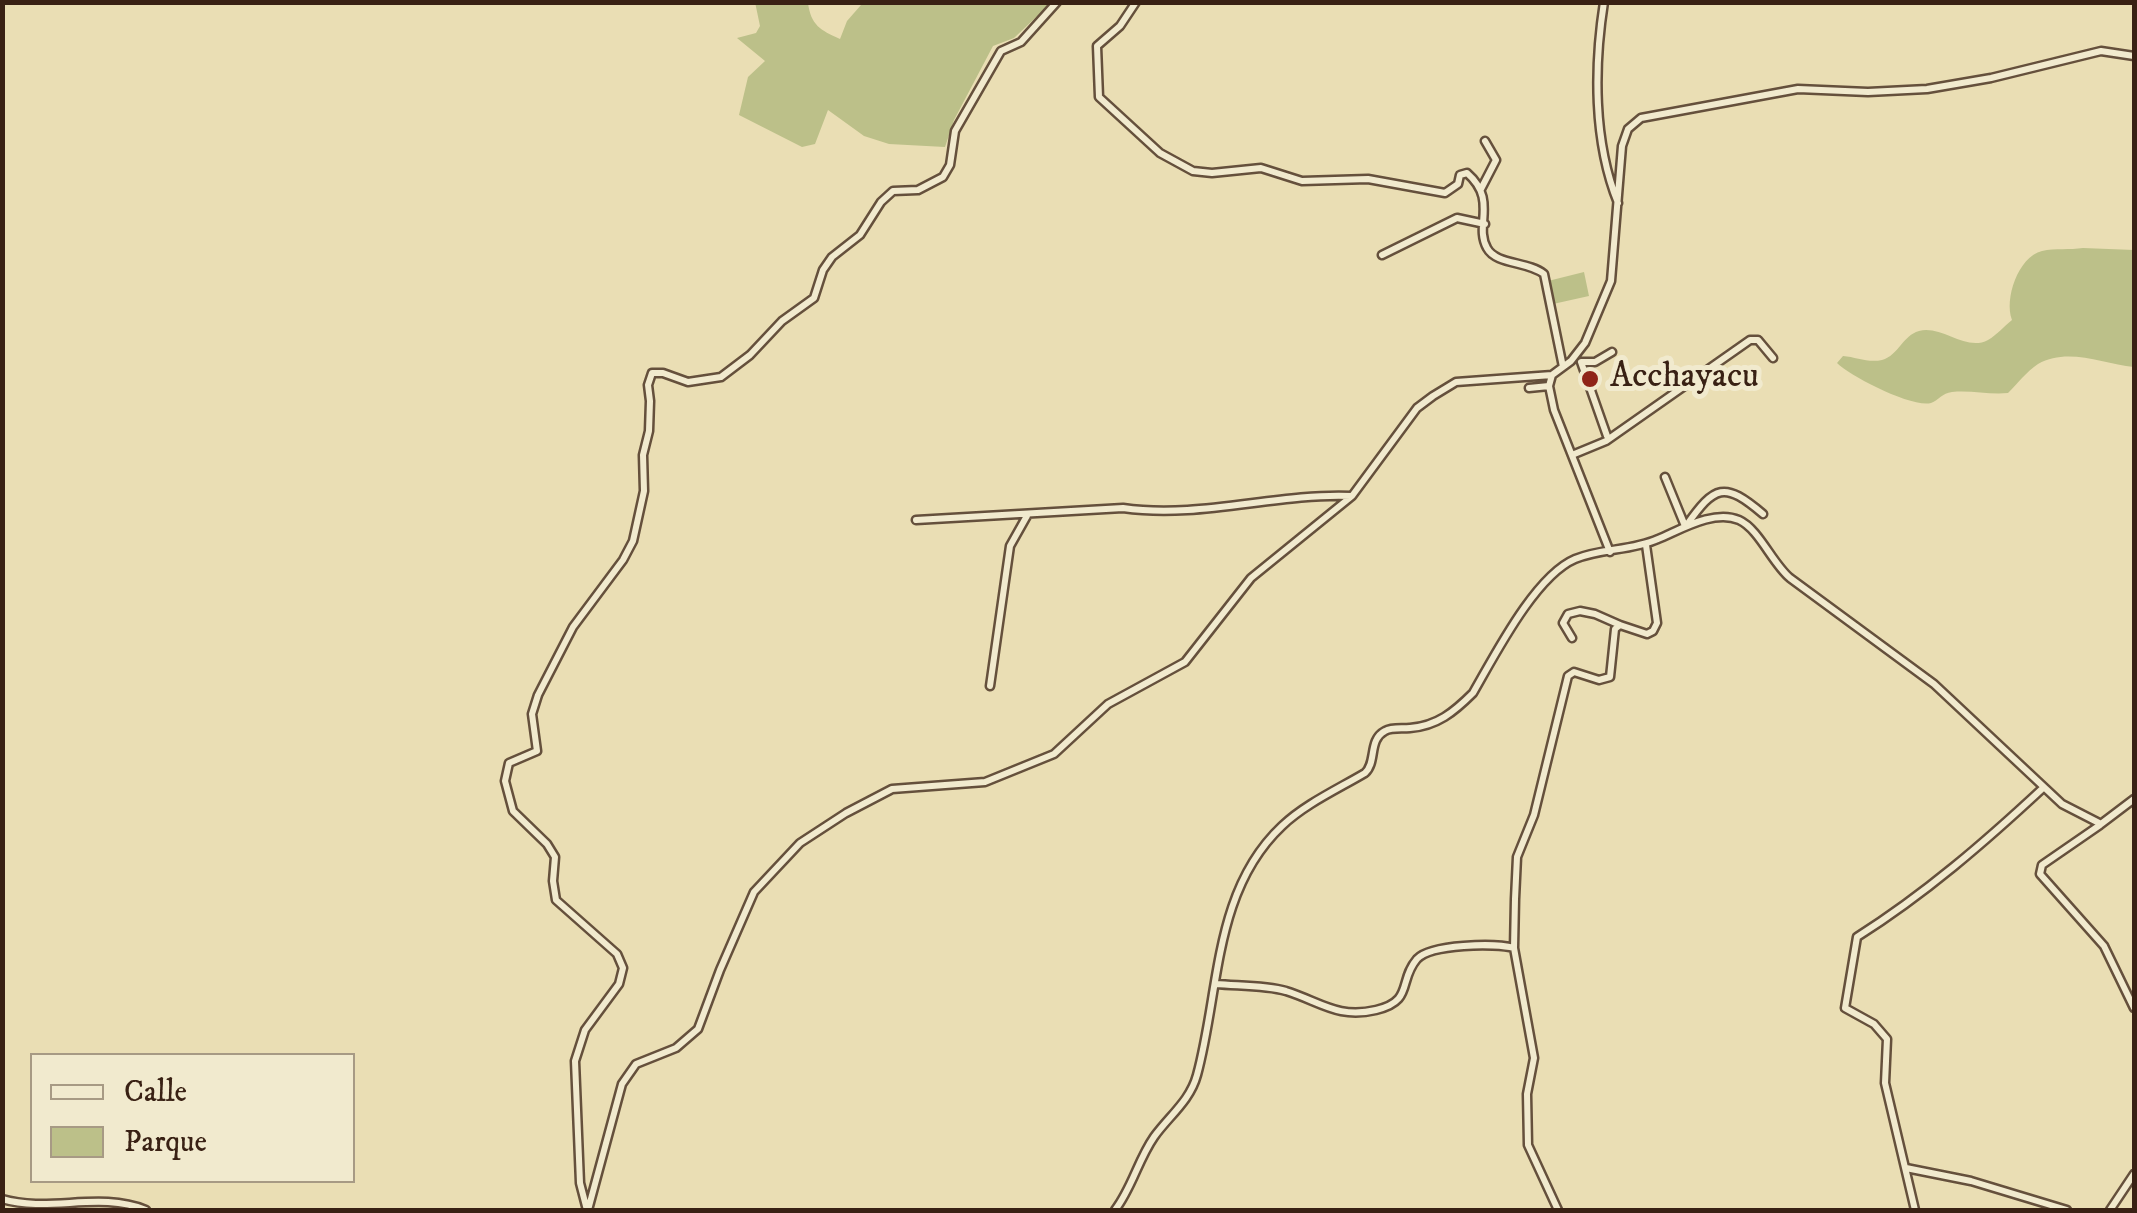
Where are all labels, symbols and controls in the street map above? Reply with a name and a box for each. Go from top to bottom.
place label: Acchayacu [1610,358,1759,400]
marker: Acchayacu [1579,368,1601,390]
legend [30,1053,355,1183]
text: Calle [124,1074,187,1111]
text: Parque [124,1124,207,1161]

